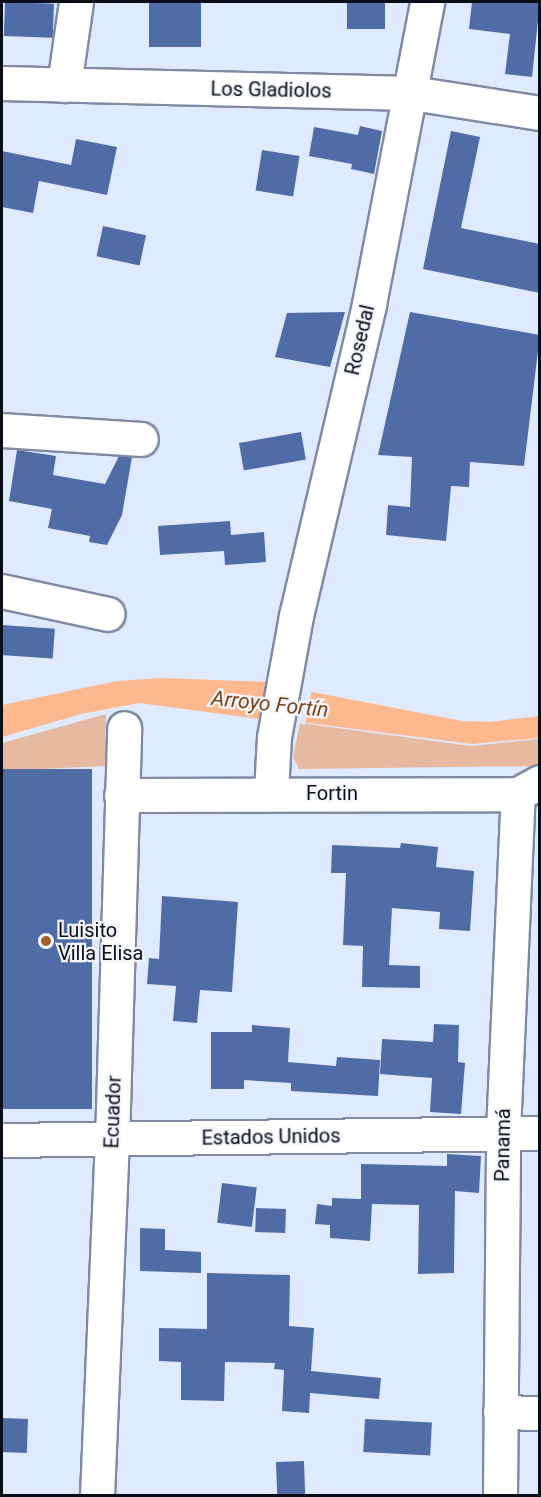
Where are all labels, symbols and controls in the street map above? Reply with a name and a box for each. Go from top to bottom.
street label: Los Gladiolos [210,77,332,103]
street label: Rosedal [340,302,380,378]
water label: Arroyo Fortín [210,685,330,723]
street label: Fortin [306,781,358,805]
place label: Luisito Villa Elisa [58,918,143,965]
marker: Luisito Villa Elisa [39,934,53,948]
street label: Ecuador [100,1075,126,1149]
street label: Panamá [490,1108,516,1182]
street label: Estados Unidos [201,1124,341,1150]

